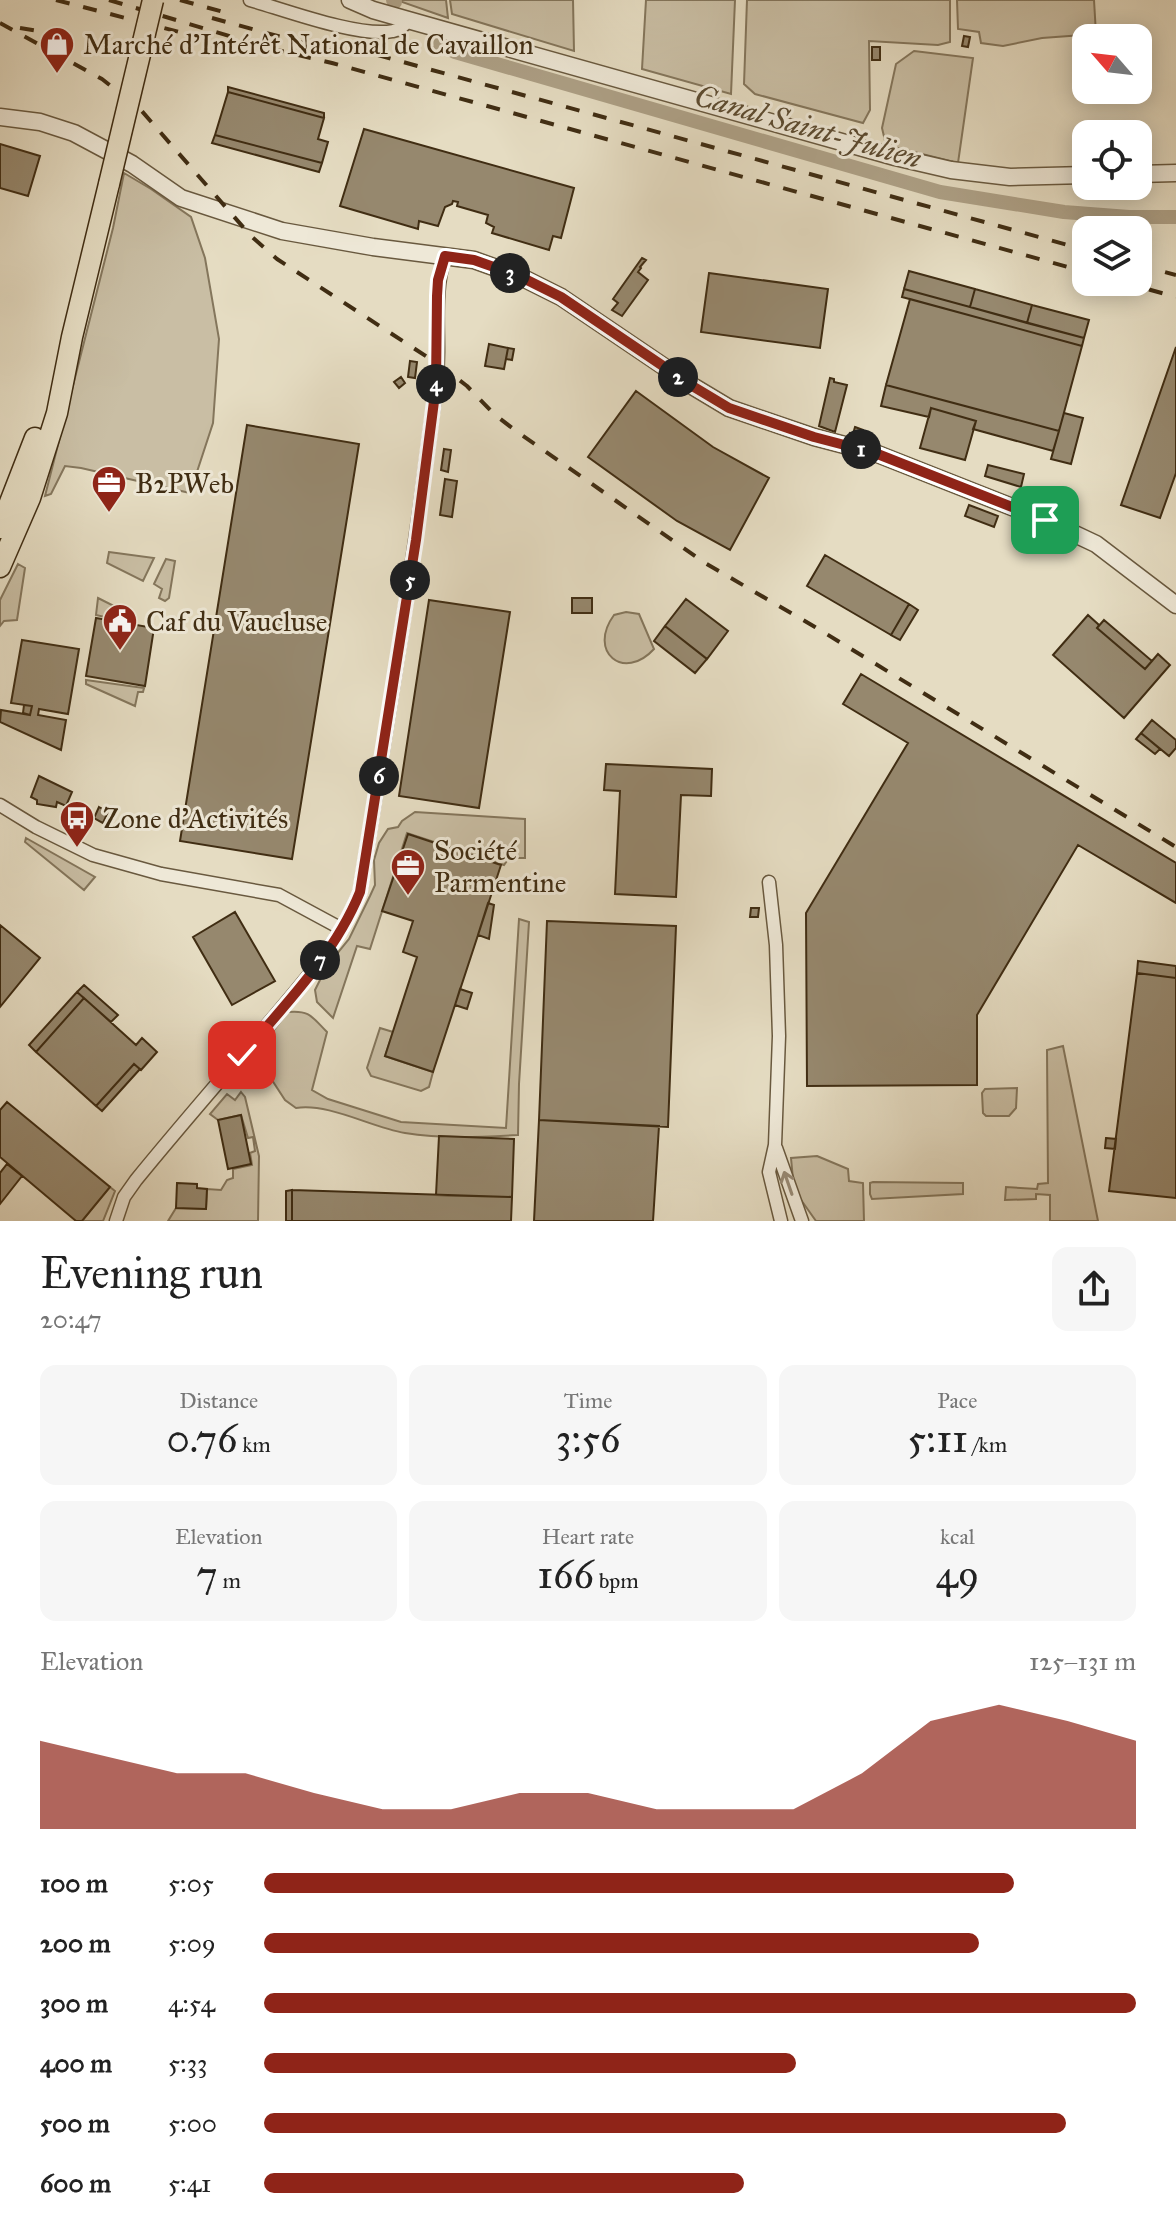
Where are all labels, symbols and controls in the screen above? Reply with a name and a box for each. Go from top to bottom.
north arrow [1072,24,1152,104]
map controls [1072,24,1152,296]
shop icon: Marché d'Intérêt National de Cavaillon [38,25,76,75]
place label: Marché d'Intérêt National de Cavaillon [83,27,534,62]
water label: Canal Saint-Julien [691,77,926,177]
button: locate [1072,120,1152,200]
button: layers [1072,216,1152,296]
pin: 3 [490,253,530,293]
text: 3 [506,259,514,286]
pin: 2 [658,357,698,397]
text: 2 [673,363,683,390]
pin: 4 [416,364,456,404]
text: 4 [430,370,442,397]
pin: 1 [841,429,881,469]
text: 1 [857,435,865,462]
office icon: B2PWeb [90,464,128,514]
place label: B2PWeb [135,466,234,501]
pin [1011,486,1079,554]
icon: arrive [1023,498,1067,542]
pin: 5 [390,560,430,600]
text: 5 [405,566,415,593]
public building icon: Caf du Vaucluse [101,602,139,652]
place label: Caf du Vaucluse [146,604,327,639]
pin: 6 [359,756,399,796]
text: 6 [373,762,385,789]
bus stop icon: Zone d'Activités [58,799,96,849]
place label: Zone d'Activités [103,801,288,836]
place label: Société Parmentine [434,833,566,900]
office icon: Société Parmentine [389,847,427,897]
pin: 7 [300,940,340,980]
text: 7 [314,946,326,973]
pin [208,1021,276,1089]
icon: check [220,1033,264,1077]
one-way arrow [780,1171,795,1196]
text: Evening run [40,1246,263,1300]
button: share [1052,1247,1136,1331]
text: 20:47 [40,1303,102,1335]
text: Distance [179,1387,258,1414]
text: Time [564,1387,612,1414]
text: Pace [937,1387,977,1414]
text: 0.76 [166,1414,237,1463]
text: 3:56 [555,1414,621,1463]
text: 5:11 [908,1414,968,1463]
text: km [237,1431,271,1458]
text: /km [968,1431,1007,1458]
text: Elevation [175,1523,262,1550]
text: Heart rate [542,1523,634,1550]
text: kcal [940,1523,975,1550]
text: 7 [196,1550,218,1599]
text: 166 [537,1550,594,1599]
text: 49 [935,1550,979,1599]
text: m [218,1567,241,1594]
text: bpm [594,1567,639,1594]
text: Elevation [40,1645,143,1677]
text: 125–131 m [1029,1645,1136,1677]
text: 100 m [40,1867,108,1899]
text: 5:05 [168,1867,214,1899]
text: 200 m [40,1927,111,1959]
text: 5:09 [168,1927,216,1959]
text: 300 m [40,1987,108,2019]
text: 4:54 [168,1987,215,2019]
text: 400 m [40,2047,112,2079]
text: 5:33 [168,2047,207,2079]
text: 500 m [40,2107,110,2139]
text: 5:00 [168,2107,217,2139]
text: 600 m [40,2167,111,2199]
text: 5:41 [168,2167,211,2199]

